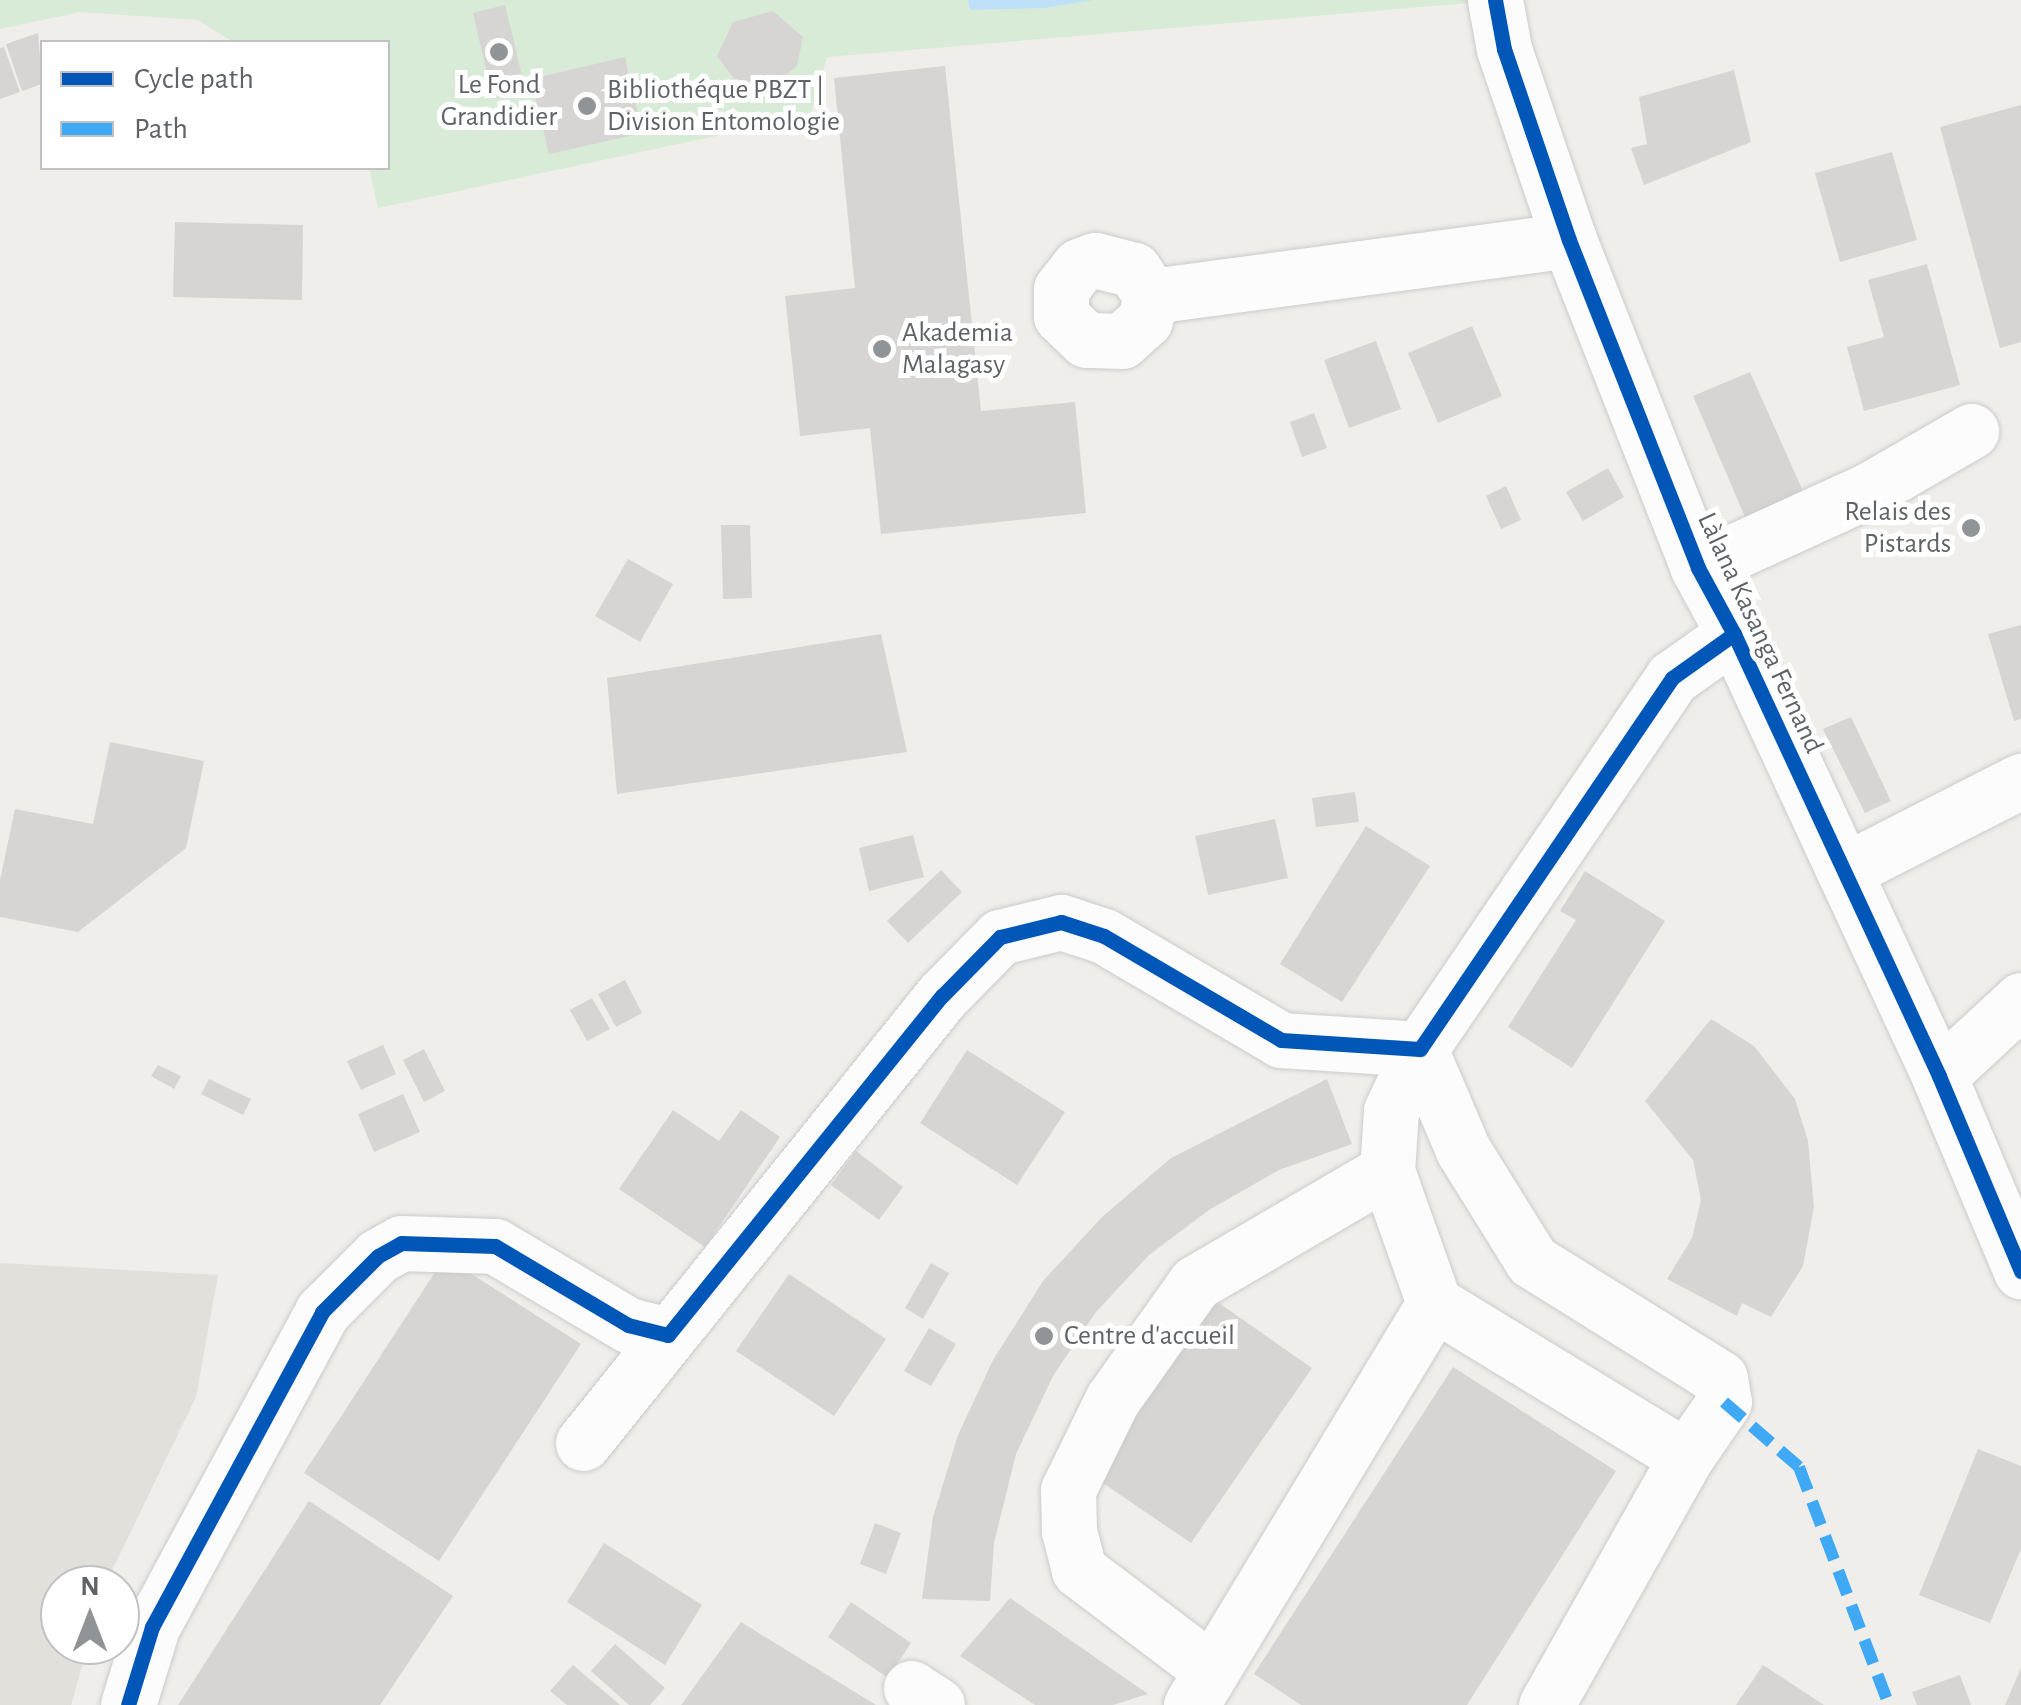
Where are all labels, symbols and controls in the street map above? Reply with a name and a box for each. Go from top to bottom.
legend [40,40,390,170]
marker: Le Fond Grandidier [488,41,510,63]
text: Cycle path [134,64,254,94]
place label: Le Fond Grandidier [441,68,557,134]
place label: Bibliothéque PBZT | Division Entomologie [607,73,840,139]
marker: Bibliothéque PBZT | Division Entomologie [576,95,598,117]
text: Path [134,114,188,144]
place label: Akademia Malagasy [902,316,1013,382]
marker: Akademia Malagasy [871,338,893,360]
place label: Relais des Pistards [1844,495,1951,561]
street label: Làlana Kasanga Fernand [1690,507,1830,759]
marker: Relais des Pistards [1960,517,1982,539]
place label: Centre d'accueil [1064,1319,1235,1353]
marker: Centre d'accueil [1033,1325,1055,1347]
north arrow [40,1565,140,1665]
text: N [80,1573,100,1601]

